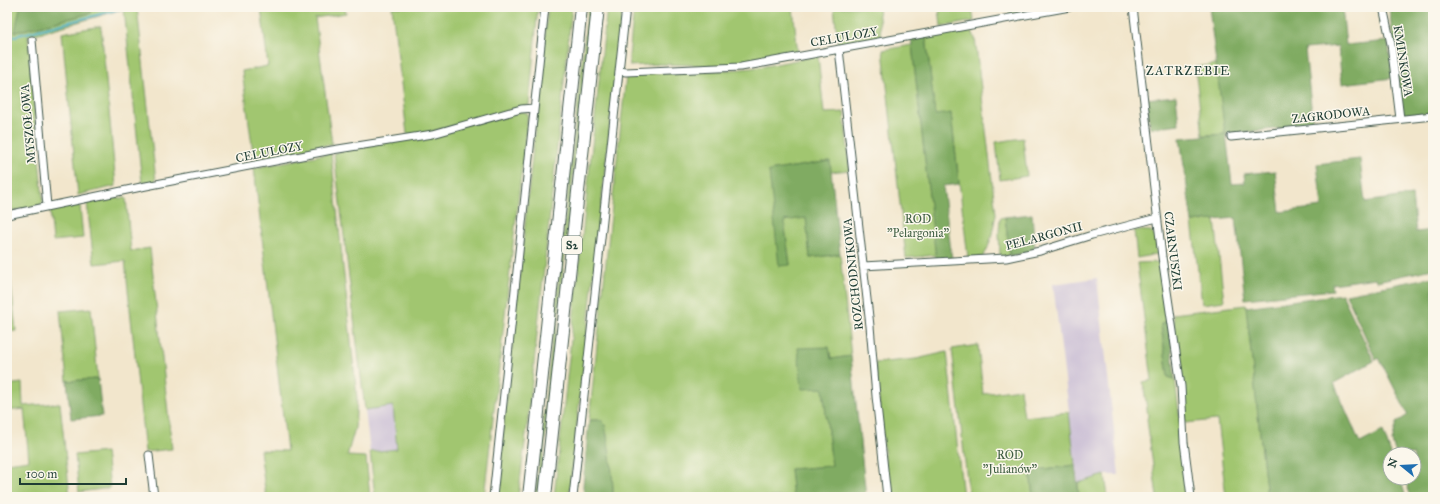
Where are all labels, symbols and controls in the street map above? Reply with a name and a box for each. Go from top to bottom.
street label: CELULOZY [809,24,879,50]
street label: KMINKOWA [1390,24,1416,98]
district label: ZATRZEBIE [1146,63,1230,79]
street label: MYSZOŁOWA [18,83,38,165]
street label: ZAGRODOWA [1291,104,1371,126]
street label: CELULOZY [234,139,304,165]
street label: CZARNUSZKI [1161,211,1185,291]
park label: ROD "Pelargonia" [887,212,949,241]
street label: ROZCHODNIKOWA [840,217,866,331]
street label: PELARGONII [1004,219,1084,253]
road number: S2 [562,236,582,254]
north arrow [1382,446,1422,486]
park label: ROD "Julianów" [983,448,1038,477]
text: N [1385,456,1401,470]
scale bar [20,460,126,486]
text: 100 m [26,467,57,481]

